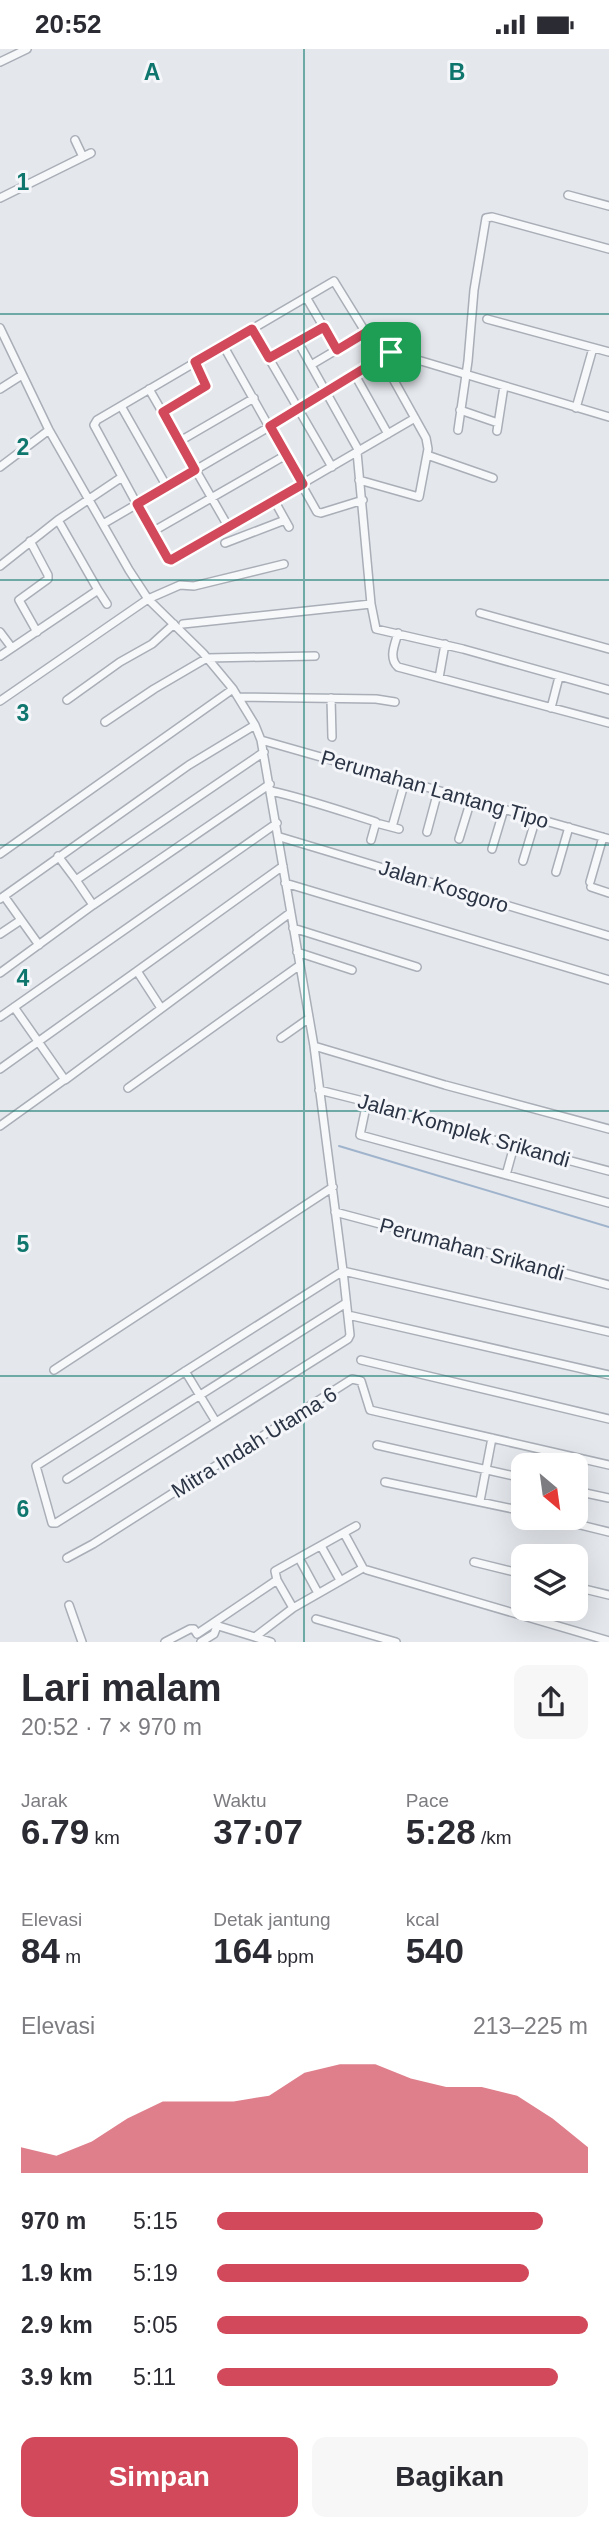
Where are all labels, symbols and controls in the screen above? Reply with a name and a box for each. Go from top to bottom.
text: 20:52 [35,9,102,39]
text: A [144,59,160,85]
text: B [449,59,465,85]
text: 1 [17,169,30,195]
pin [361,322,421,382]
icon: arrive [372,333,410,371]
text: 2 [17,434,29,460]
text: 3 [17,700,29,726]
street label: Perumahan Lantang Tipo [318,745,552,833]
street label: Jalan Kosgoro [376,855,512,917]
text: 4 [17,965,30,991]
street label: Jalan Komplek Srikandi [355,1089,573,1171]
street label: Perumahan Srikandi [377,1213,567,1285]
text: 5 [17,1231,30,1257]
street label: Mitra Indah Utama 6 [167,1382,341,1502]
north arrow [511,1453,588,1529]
map controls [511,1453,588,1621]
text: 6 [17,1496,29,1522]
button: layers [511,1544,588,1621]
button: share [514,1665,588,1739]
text: Lari malam [21,1667,222,1709]
text: 20:52 · 7 × 970 m [21,1714,202,1740]
text: Jarak [21,1790,67,1811]
text: Waktu [213,1790,266,1811]
text: Pace [406,1790,449,1811]
text: 6.79 [21,1812,89,1851]
text: 37:07 [213,1812,303,1851]
text: 5:28 [406,1812,476,1851]
text: km [89,1827,120,1848]
text: /km [476,1827,512,1848]
text: Elevasi [21,1909,82,1930]
text: Detak jantung [213,1909,331,1930]
text: kcal [406,1909,439,1930]
text: 84 [21,1931,60,1970]
text: 164 [213,1931,272,1970]
text: 540 [406,1931,464,1970]
text: m [60,1946,81,1967]
text: bpm [272,1946,314,1967]
text: Elevasi [21,2013,95,2039]
text: 213–225 m [473,2013,588,2039]
text: 970 m [21,2208,86,2234]
text: 5:15 [133,2208,178,2234]
text: 1.9 km [21,2260,93,2286]
text: 5:19 [133,2260,178,2286]
text: 2.9 km [21,2312,93,2338]
text: 5:05 [133,2312,178,2338]
text: 3.9 km [21,2364,93,2390]
text: 5:11 [133,2364,176,2390]
button: Simpan [21,2437,298,2517]
button: Bagikan [312,2437,588,2517]

